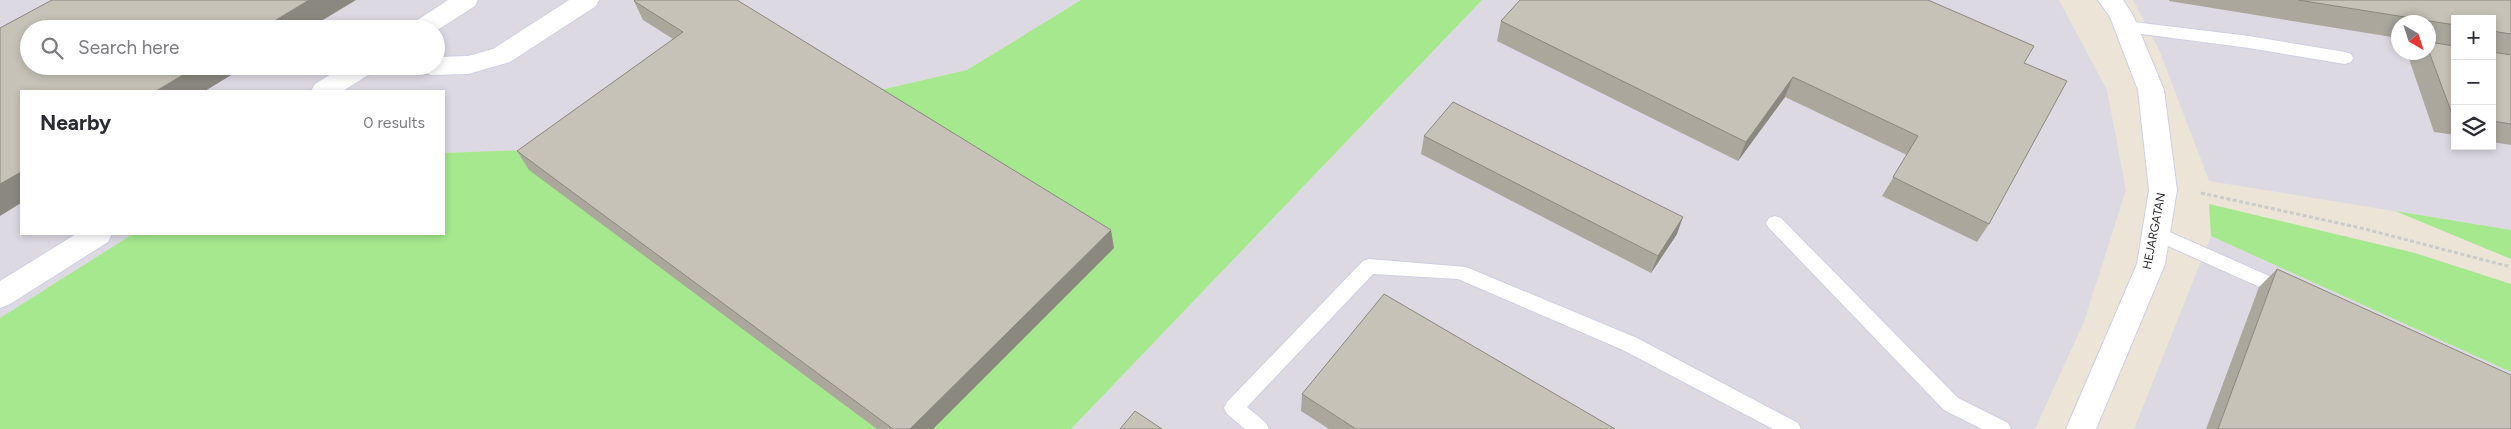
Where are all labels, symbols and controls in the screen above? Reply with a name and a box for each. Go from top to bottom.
north arrow [2391,15,2436,60]
map controls [2451,15,2496,150]
button: + [2451,15,2496,60]
search box [20,20,445,75]
icon: search [38,34,66,62]
text: Search here [78,36,180,59]
button: − [2451,60,2496,105]
button: layers [2451,105,2496,150]
text: Nearby [40,110,111,135]
text: 0 results [363,113,425,132]
street label: HEJARGATAN [2140,191,2168,271]

